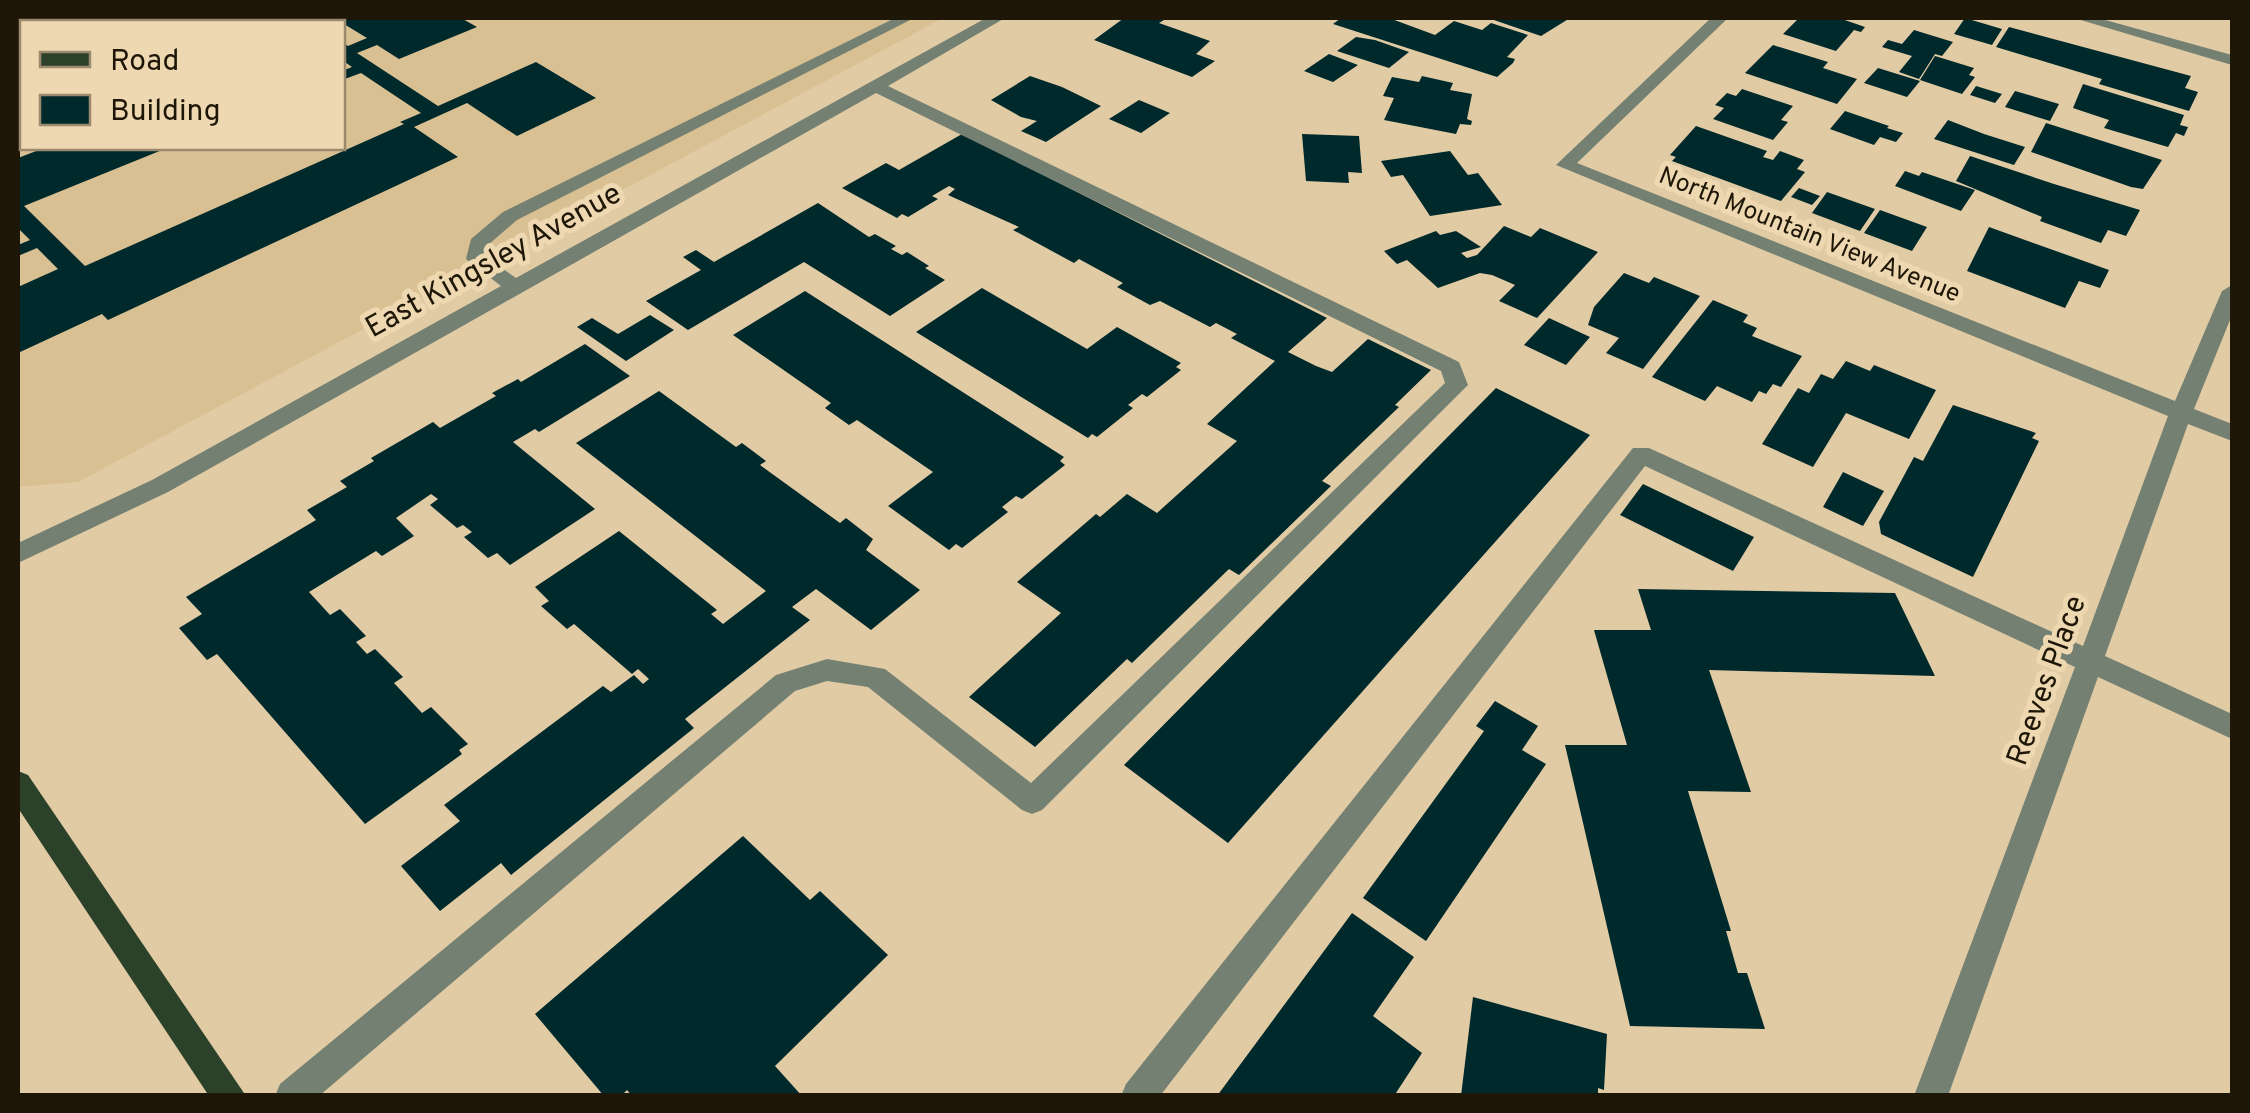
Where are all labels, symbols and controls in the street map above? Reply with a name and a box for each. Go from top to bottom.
legend [20,20,345,150]
text: Road [110,44,179,81]
text: Building [110,94,221,131]
street label: North Mountain View Avenue [1654,161,1964,311]
street label: East Kingsley Avenue [360,176,628,348]
street label: Reeves Place [2000,591,2096,771]

